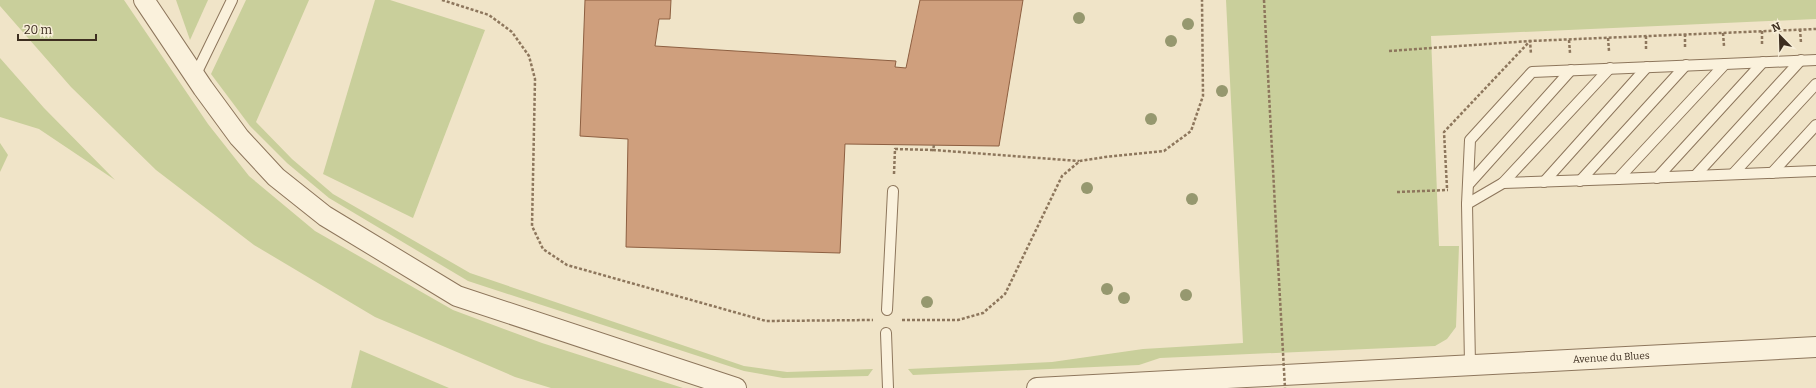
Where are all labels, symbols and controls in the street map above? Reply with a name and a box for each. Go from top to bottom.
scale bar [18,16,96,42]
north arrow [1760,16,1800,56]
text: N [1770,19,1783,35]
text: 20 m [24,23,53,37]
street label: Avenue du Blues [1572,350,1650,366]

